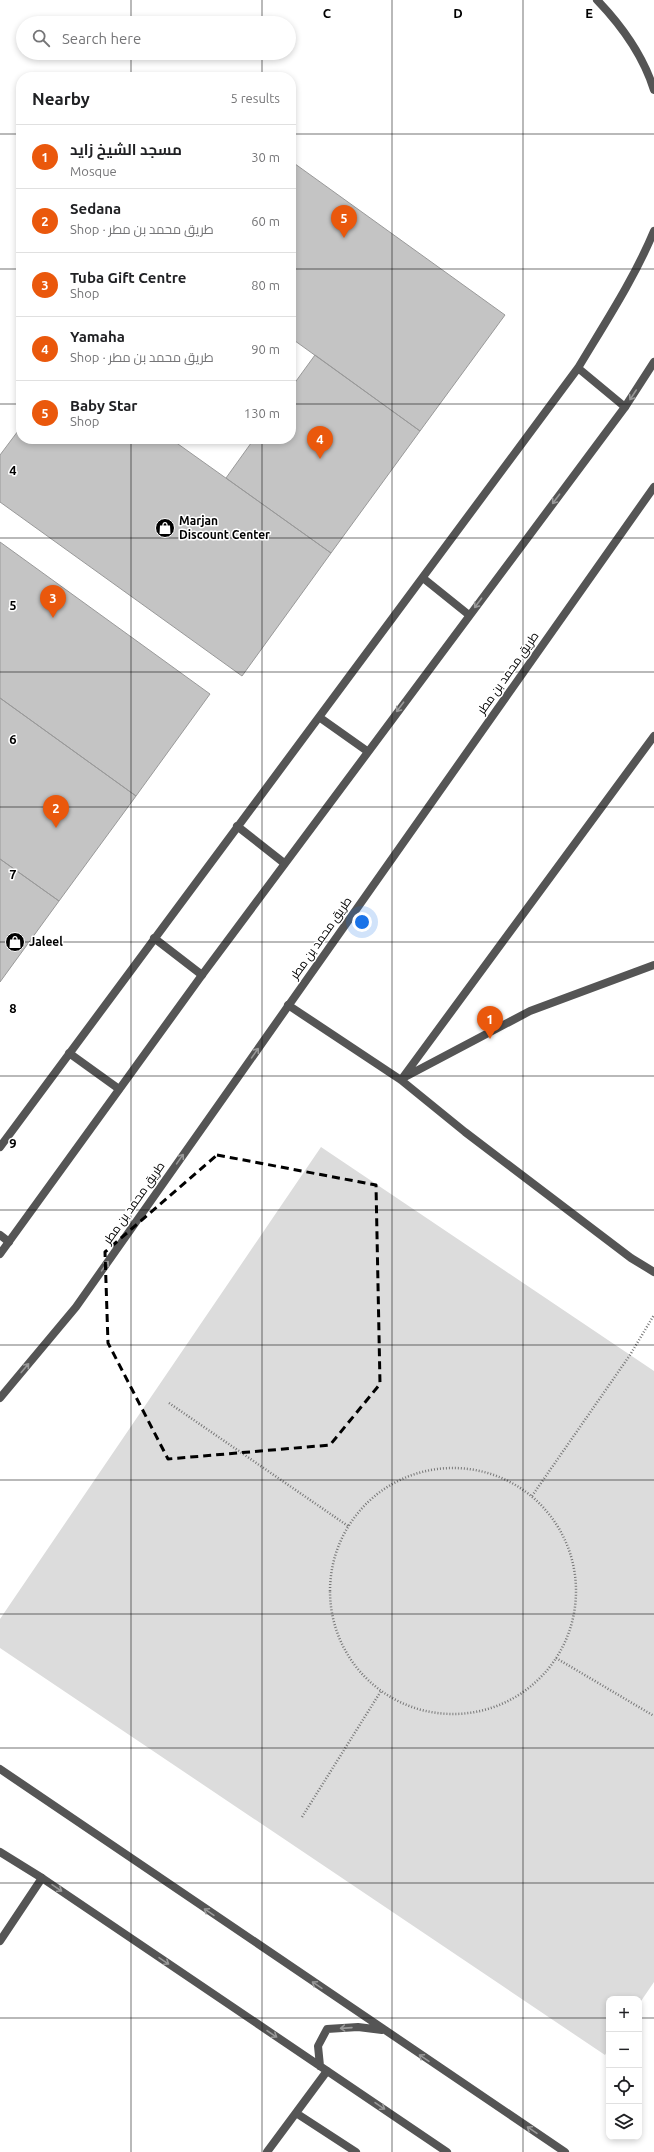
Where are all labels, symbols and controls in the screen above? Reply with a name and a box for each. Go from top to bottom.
text: C [323,6,332,20]
text: D [453,6,463,20]
text: E [585,6,593,20]
search box [16,16,296,60]
icon: search [30,27,52,49]
text: Search here [62,30,141,47]
text: Nearby [32,89,90,108]
text: 5 results [230,91,280,105]
text: مسجد الشيخ زايد [70,141,182,158]
text: 1 [41,150,49,164]
text: 30 m [251,150,280,164]
text: Mosque [70,164,117,178]
text: Sedana [70,200,121,217]
pin: 5 [331,205,357,238]
text: 2 [41,214,49,228]
text: 60 m [251,214,280,228]
text: Shop · طريق محمد بن مطر [70,222,214,236]
text: Tuba Gift Centre [70,269,186,286]
text: 3 [41,278,49,292]
text: 80 m [251,278,280,292]
text: Shop [70,286,99,300]
text: Yamaha [70,328,125,345]
text: 4 [41,342,49,356]
text: 90 m [251,342,280,356]
text: Shop · طريق محمد بن مطر [70,350,214,364]
one-way arrow [629,389,637,400]
text: Baby Star [70,397,138,414]
text: 5 [41,406,49,420]
text: 130 m [244,406,280,420]
text: Shop [70,414,99,428]
pin: 4 [307,426,333,459]
text: 4 [9,463,17,477]
one-way arrow [552,494,560,505]
place label: Marjan Discount Center [179,514,270,541]
shop icon: Marjan Discount Center [154,517,176,539]
pin: 3 [40,585,66,618]
text: 5 [9,598,17,612]
one-way arrow [474,598,482,609]
street label: طريق محمد بن مطر [474,629,542,718]
one-way arrow [396,702,404,713]
text: 6 [9,732,17,746]
pin: 2 [43,795,69,828]
text: 7 [9,867,17,881]
street label: طريق محمد بن مطر [287,894,355,983]
your location [352,912,372,932]
shop icon: Jaleel [4,931,26,953]
place label: Jaleel [29,935,63,948]
text: 8 [9,1001,17,1015]
pin: 1 [477,1006,503,1039]
one-way arrow [251,1048,259,1059]
text: 9 [9,1136,17,1150]
one-way arrow [176,1154,184,1165]
street label: طريق محمد بن مطر [100,1159,168,1248]
one-way arrow [101,1260,109,1271]
one-way arrow [21,1362,30,1373]
one-way arrow [51,1884,62,1892]
one-way arrow [204,1907,215,1916]
one-way arrow [159,1957,170,1965]
one-way arrow [312,1981,323,1989]
map controls [606,1996,642,2140]
button: + [606,1996,642,2032]
one-way arrow [340,2024,353,2031]
one-way arrow [266,2030,277,2038]
button: − [606,2032,642,2068]
one-way arrow [419,2053,430,2062]
button: locate [606,2068,642,2104]
one-way arrow [374,2102,385,2110]
button: layers [606,2104,642,2140]
one-way arrow [527,2126,538,2134]

